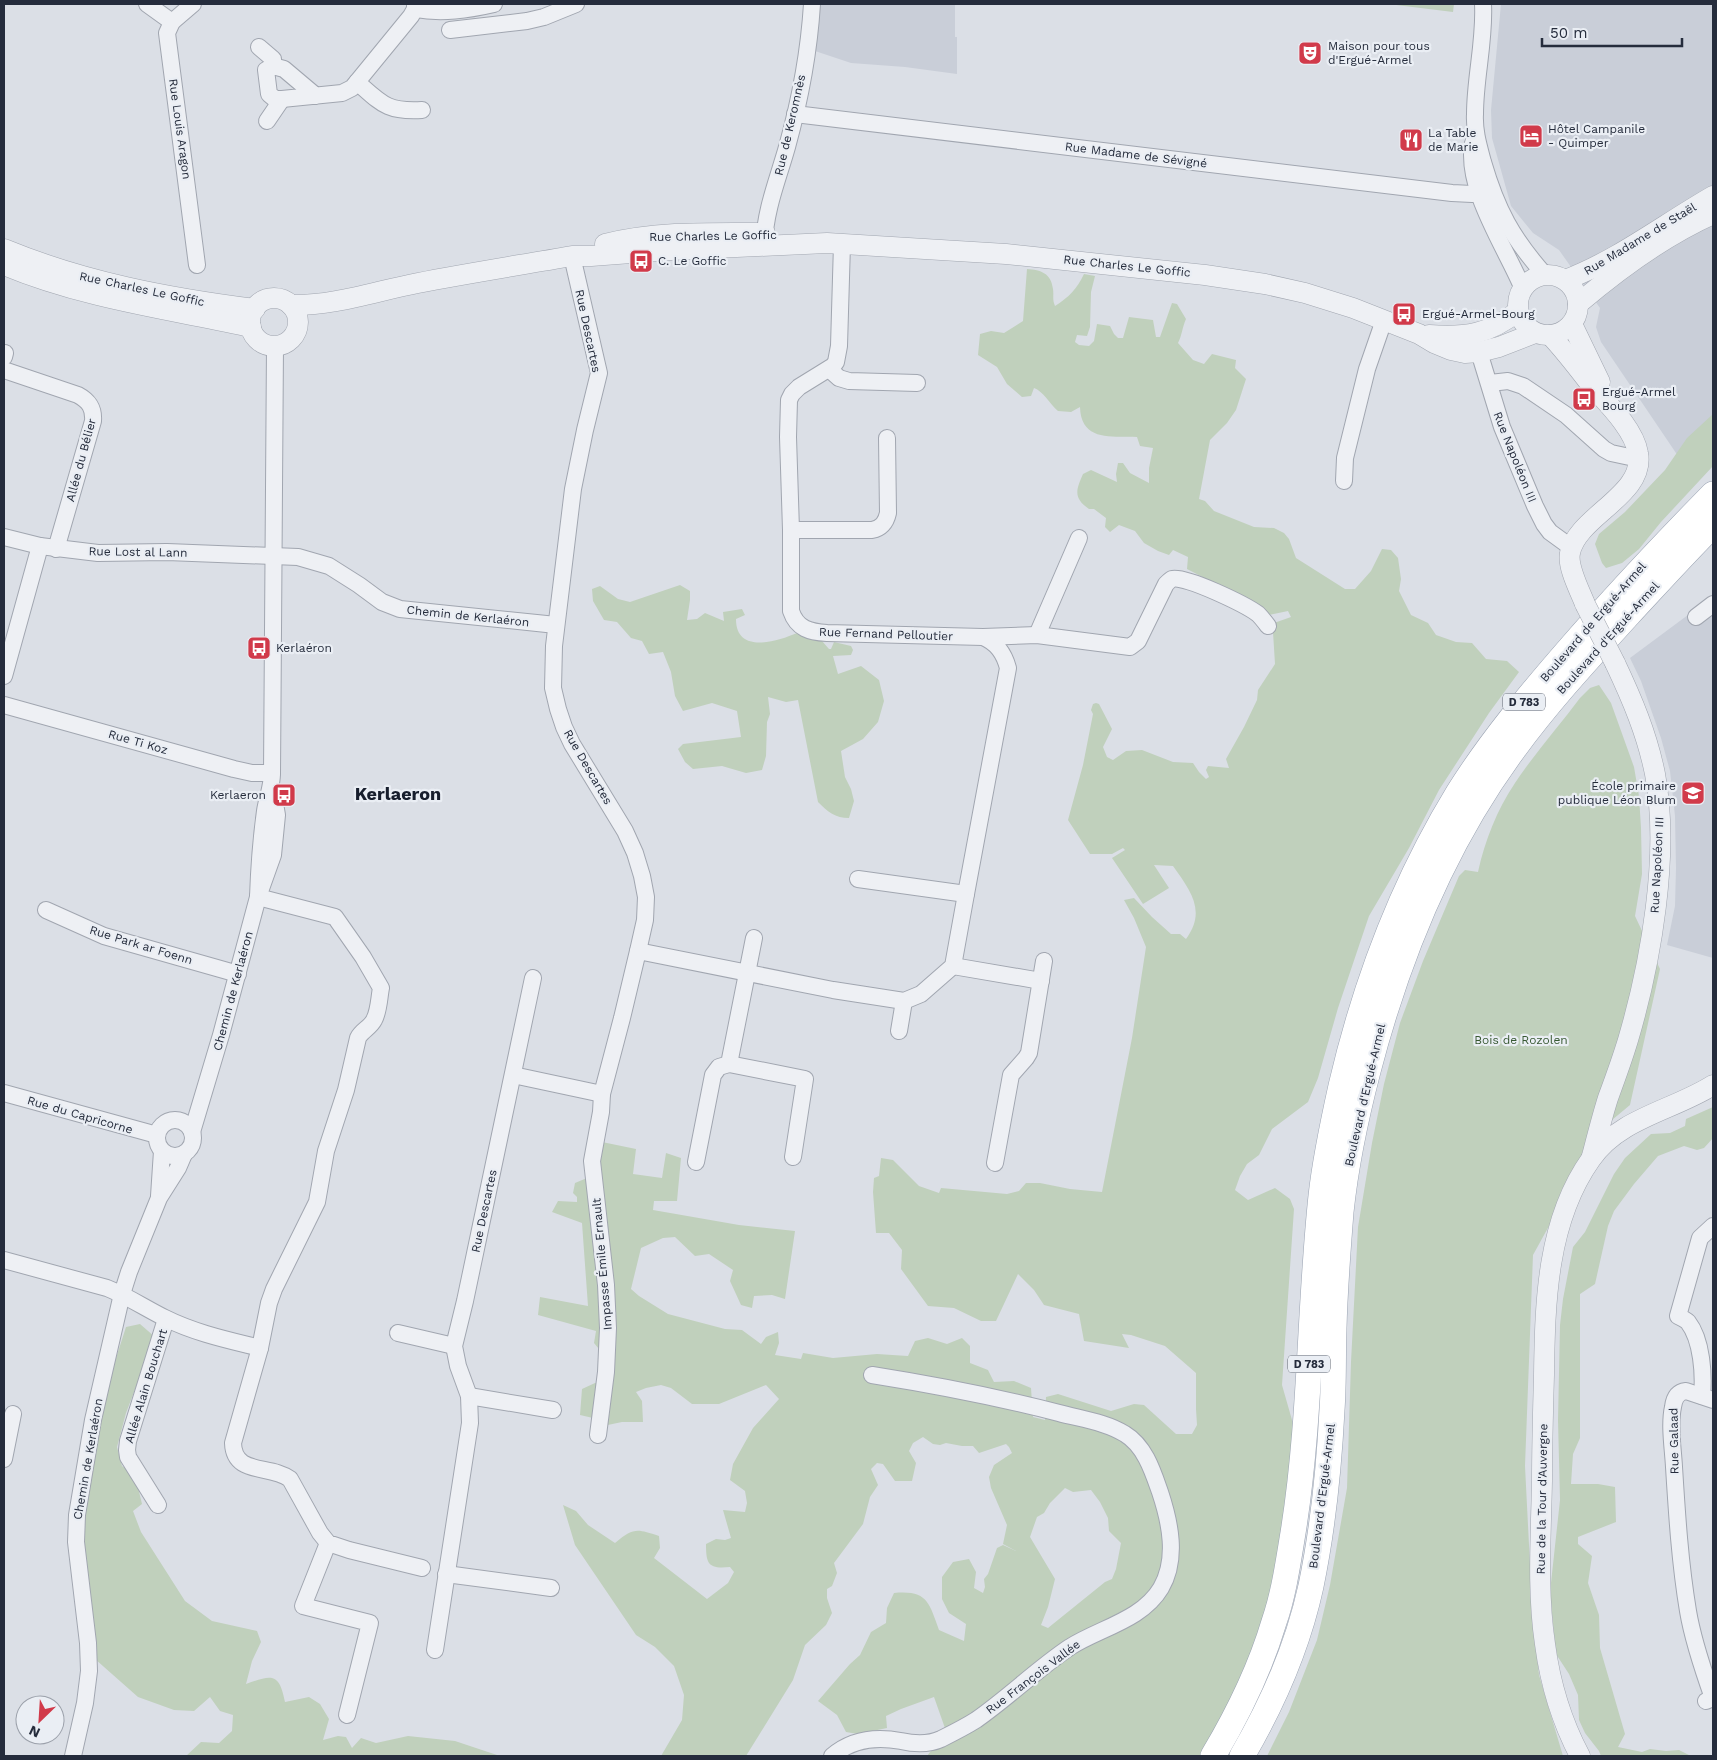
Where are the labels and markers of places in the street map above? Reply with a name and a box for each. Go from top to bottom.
place label: Maison pour tous d'Ergué-Armel [1328,39,1430,67]
theatre icon: Maison pour tous d'Ergué-Armel [1297,40,1323,66]
place label: Hôtel Campanile - Quimper [1548,122,1645,150]
hotel icon: Hôtel Campanile - Quimper [1518,123,1544,149]
place label: La Table de Marie [1428,126,1479,154]
restaurant icon: La Table de Marie [1398,127,1424,153]
bus stop icon: C. Le Goffic [628,248,654,274]
place label: C. Le Goffic [658,254,727,268]
bus stop icon: Ergué-Armel-Bourg [1391,301,1417,327]
place label: Ergué-Armel-Bourg [1422,307,1535,321]
place label: Ergué-Armel Bourg [1602,385,1676,413]
bus stop icon: Ergué-Armel Bourg [1571,386,1597,412]
bus stop icon: Kerlaéron [246,635,272,661]
place label: Kerlaéron [276,641,332,655]
place label: École primaire publique Léon Blum [1558,779,1676,807]
school or university icon: École primaire publique Léon Blum [1680,780,1706,806]
bus stop icon: Kerlaeron [271,782,297,808]
place label: Kerlaeron [210,788,266,802]

